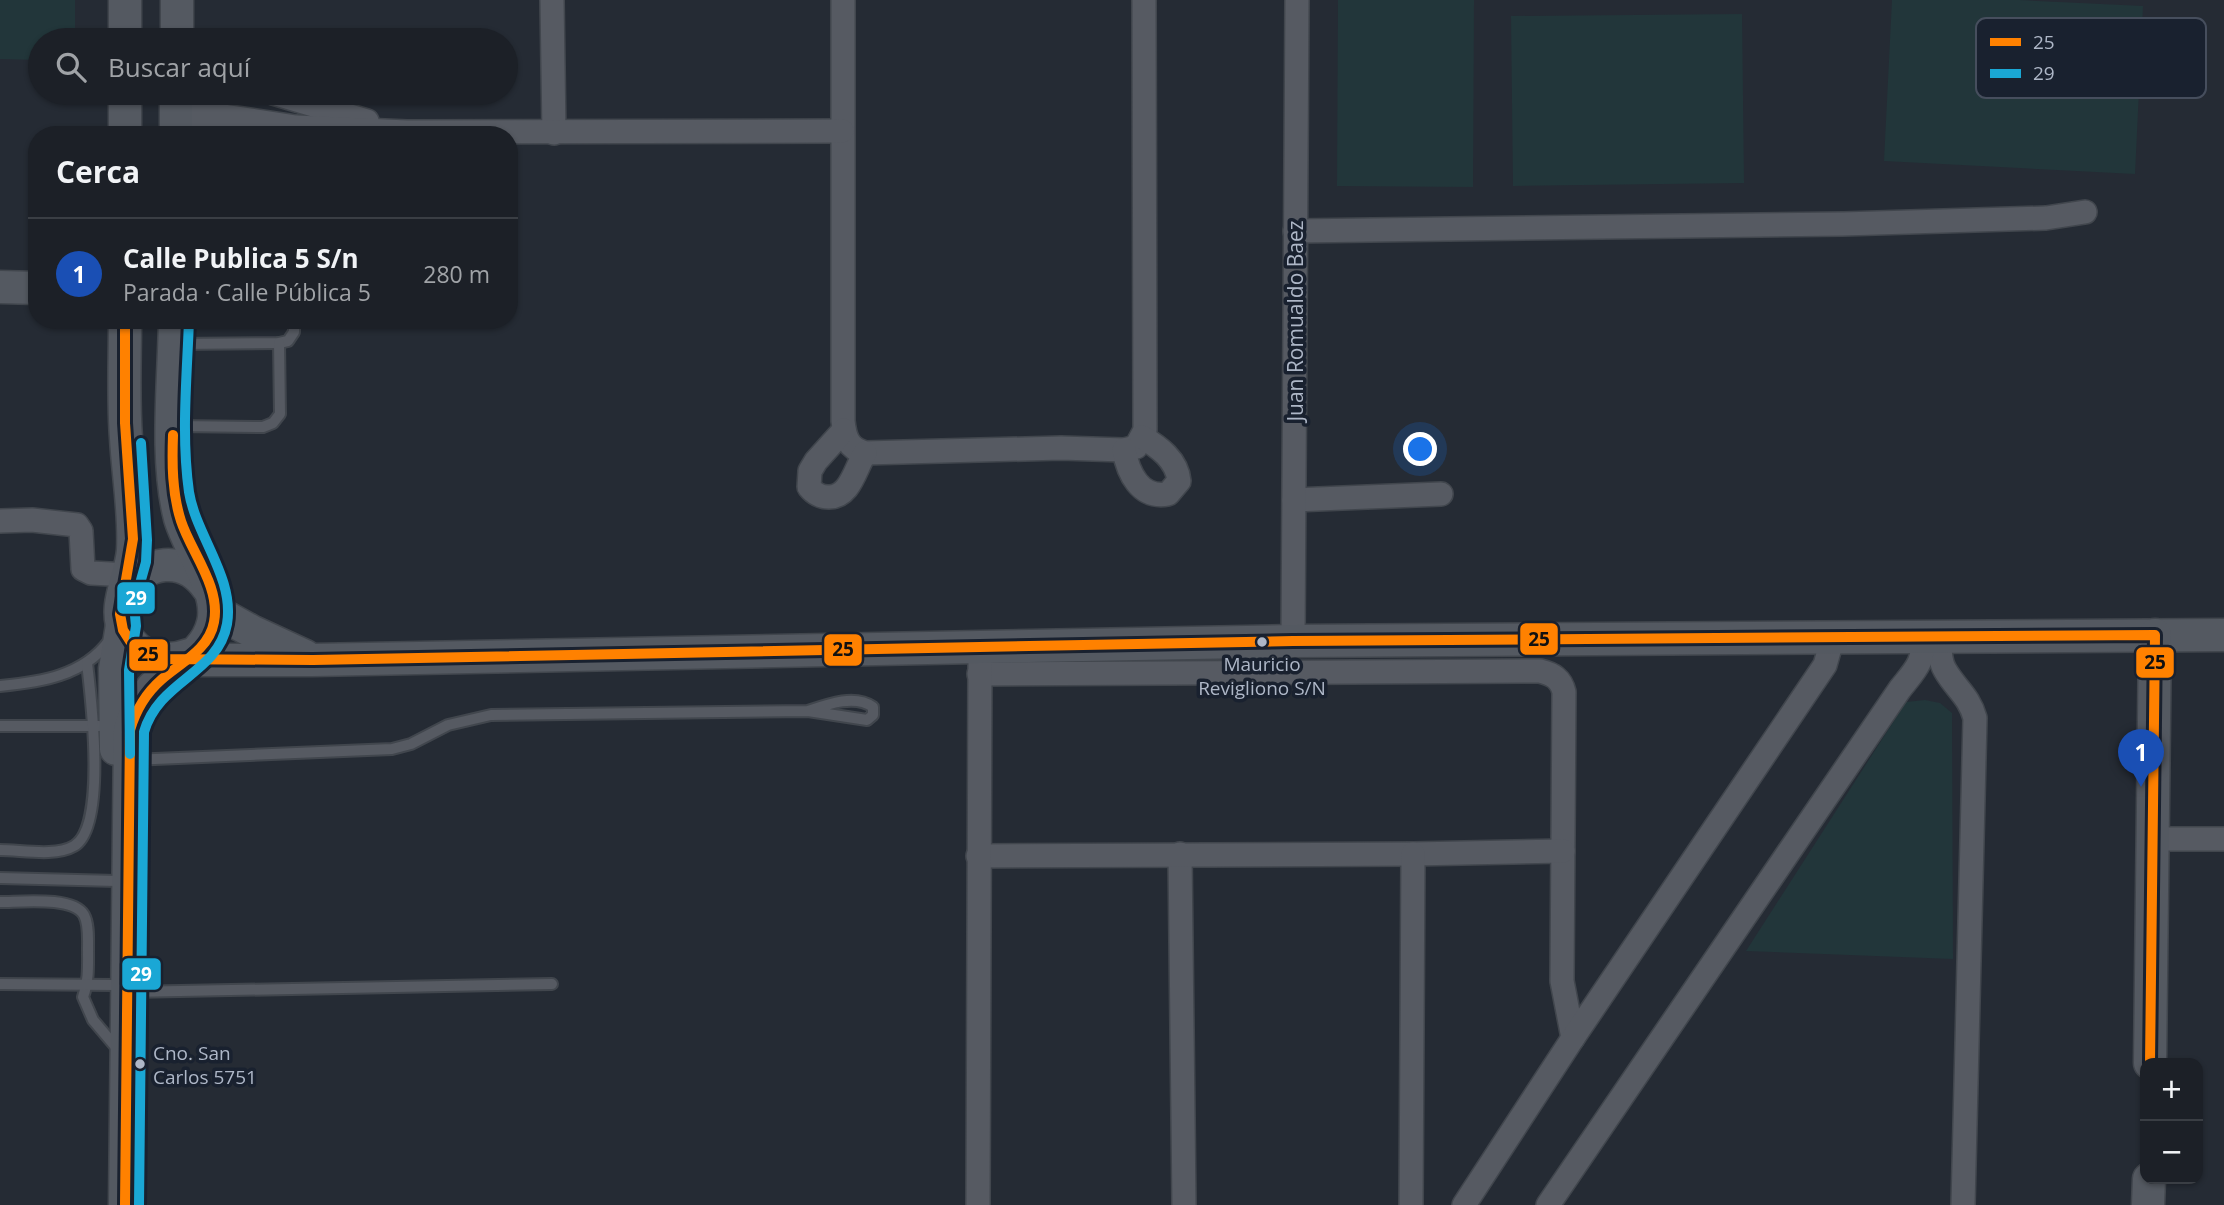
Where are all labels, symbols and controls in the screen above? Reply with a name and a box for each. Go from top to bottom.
legend [1976,18,2206,98]
search box [28,28,518,105]
text: 25 [2033,29,2055,55]
icon: search [52,48,90,86]
text: Buscar aquí [108,49,250,85]
text: 29 [2033,60,2055,86]
text: Cerca [56,151,140,192]
street label: Juan Romualdo Baez [1281,220,1309,424]
text: Calle Publica 5 S/n [123,240,359,276]
text: 1 [72,258,86,290]
text: 280 m [423,258,490,290]
text: Parada · Calle Pública 5 [123,276,371,308]
your location [1403,432,1437,466]
line badge: 29 [116,581,156,615]
text: 29 [125,585,147,611]
line badge: 25 [1519,622,1559,656]
text: 25 [1528,626,1550,652]
line badge: 25 [823,633,863,667]
marker: Mauricio Revigliono S/N [1255,635,1269,649]
text: 25 [832,636,854,662]
line badge: 25 [128,638,169,672]
text: 25 [137,641,159,667]
line badge: 25 [2135,646,2175,679]
text: 25 [2144,649,2166,675]
place label: Mauricio Revigliono S/N [1198,651,1326,701]
pin: 1 [2118,729,2164,787]
line badge: 29 [121,957,162,991]
text: 29 [130,961,152,987]
place label: Cno. San Carlos 5751 [153,1040,257,1090]
marker: Cno. San Carlos 5751 [133,1057,147,1071]
map controls [2140,1058,2203,1184]
button: + [2140,1058,2203,1121]
button: − [2140,1121,2203,1184]

